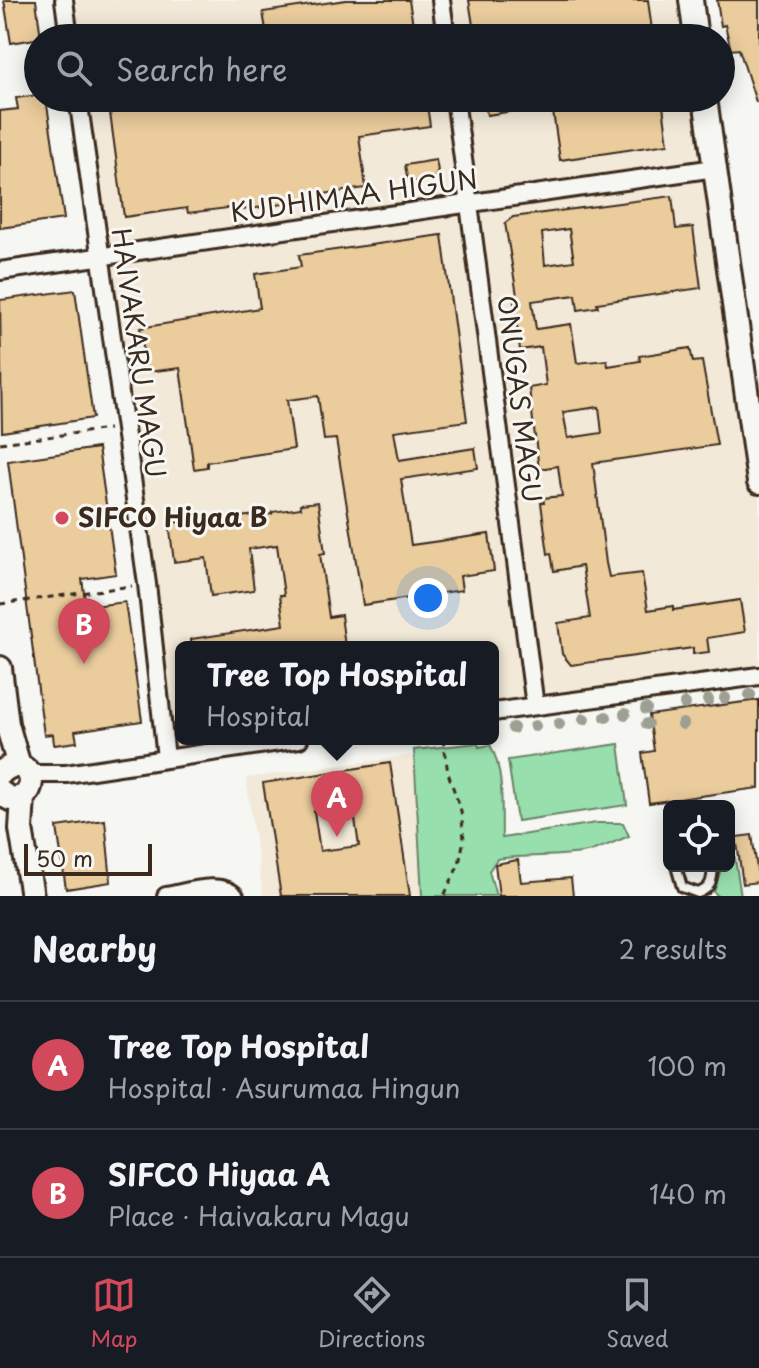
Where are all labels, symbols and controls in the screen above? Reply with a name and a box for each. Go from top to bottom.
search box [24,24,735,112]
icon: search [52,46,96,90]
text: Search here [116,46,288,91]
street label: KUDHIMAA HIGUN [228,158,480,231]
street label: HAIVAKARU MAGU [103,225,176,480]
street label: ONUGAS MAGU [488,293,553,505]
place label: SIFCO Hiyaa B [78,497,268,536]
marker: SIFCO Hiyaa B [53,509,71,527]
your location [408,578,448,618]
pin: B [58,598,110,664]
popup [175,641,499,745]
text: Tree Top Hospital [206,651,468,696]
text: Hospital [206,696,311,735]
pin: A [311,771,363,837]
map controls [663,800,735,872]
button: locate [663,800,735,872]
scale bar [24,840,152,876]
text: 50 m [36,841,93,874]
text: Nearby [32,922,157,974]
text: 2 results [619,929,727,968]
text: Tree Top Hospital [108,1023,369,1068]
text: A [48,1046,68,1085]
text: 100 m [647,1046,727,1085]
text: Hospital · Asurumaa Hingun [108,1068,460,1107]
text: SIFCO Hiyaa A [108,1151,330,1196]
text: B [49,1174,67,1213]
text: 140 m [649,1174,727,1213]
text: Place · Haivakaru Magu [108,1196,410,1235]
tab: Map [90,1273,137,1354]
tab: Directions [318,1273,425,1354]
tab: Saved [606,1273,669,1354]

